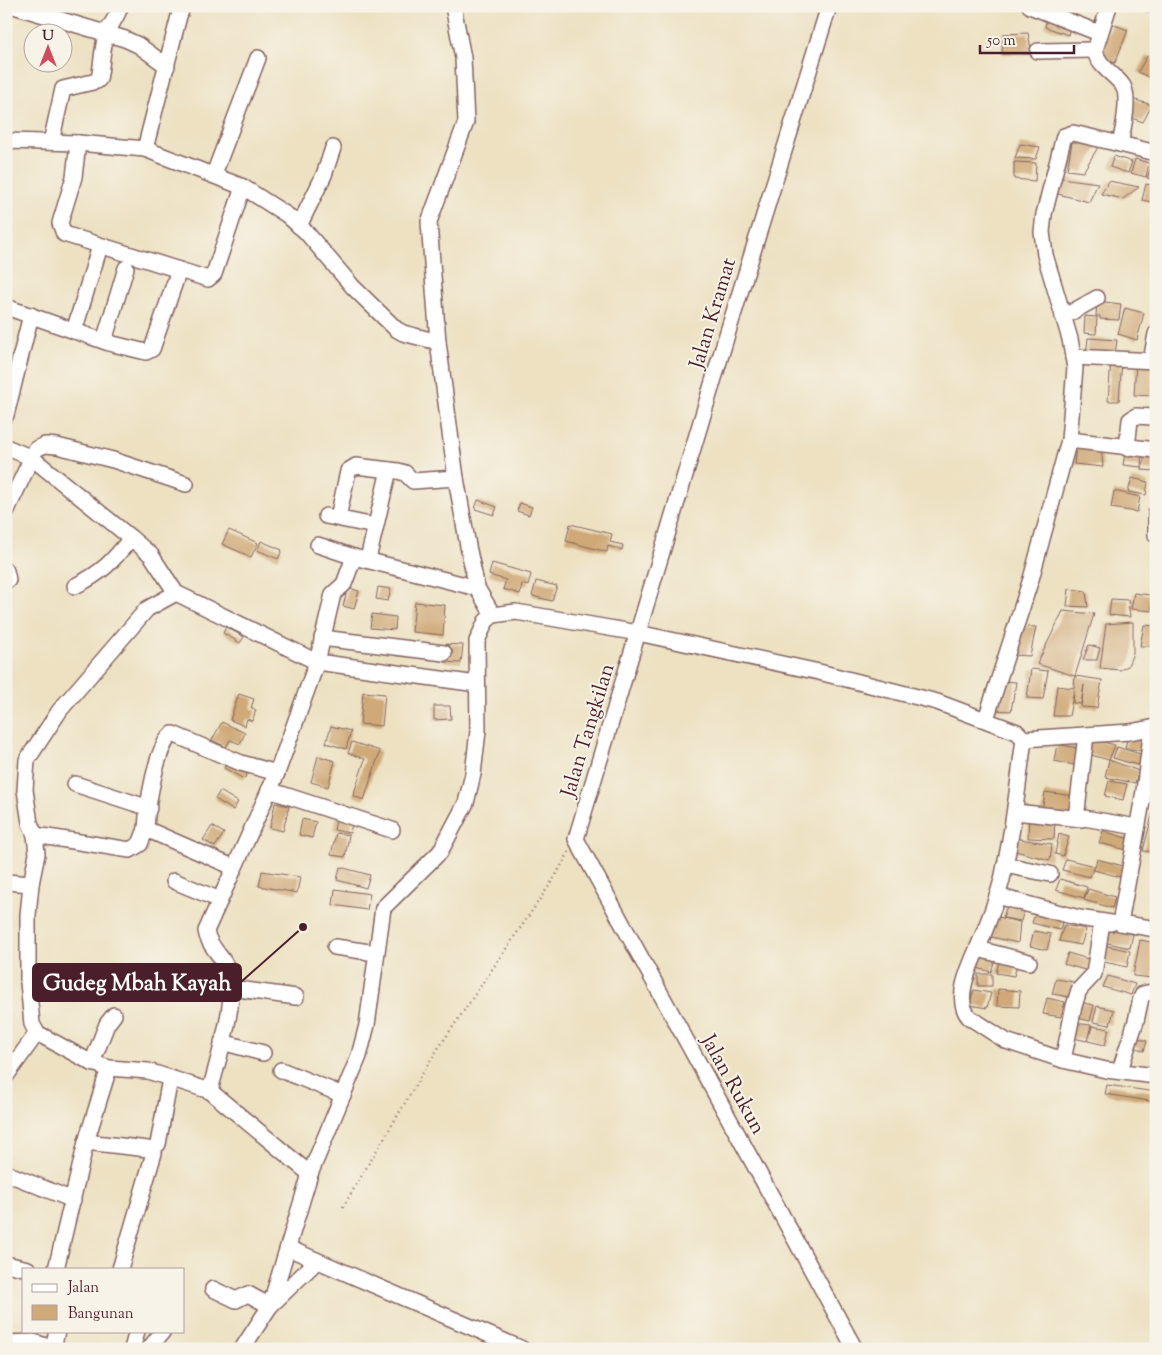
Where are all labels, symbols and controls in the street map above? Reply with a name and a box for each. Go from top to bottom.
north arrow [22,22,72,72]
scale bar [980,22,1073,54]
text: U [42,27,54,47]
text: 50 m [986,31,1016,52]
street label: Jalan Kramat [683,254,745,374]
street label: Jalan Tangkilan [554,660,624,802]
callout: Gudeg Mbah Kayah [33,964,241,1001]
text: Gudeg Mbah Kayah [43,969,231,1001]
street label: Jalan Rukun [692,1029,772,1140]
legend [22,1268,185,1332]
text: Jalan [67,1278,99,1299]
text: Bangunan [68,1304,134,1325]

